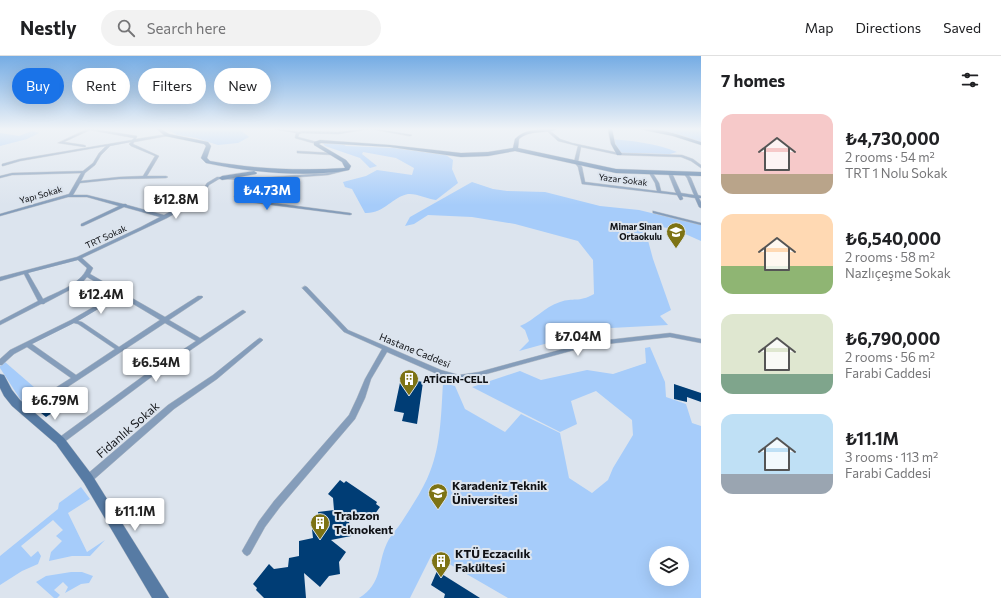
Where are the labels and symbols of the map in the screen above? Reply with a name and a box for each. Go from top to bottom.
street label: Yazar Sokak [598,171,648,188]
pin: ₺4.73M [234,177,300,211]
street label: Yapı Sokak [18,183,64,206]
pin: ₺12.8M [143,186,209,220]
place label: Mimar Sinan Ortaokulu [610,221,662,242]
school or university icon: Mimar Sinan Ortaokulu [665,221,687,249]
street label: TRT Sokak [83,222,128,251]
pin: ₺12.4M [68,281,134,315]
pin: ₺7.04M [545,323,611,357]
street label: Hastane Caddesi [378,330,452,370]
pin: ₺6.54M [123,349,189,383]
building icon: ATİGEN-CELL [398,368,420,396]
place label: ATİGEN-CELL [423,373,489,385]
pin: ₺6.79M [22,387,88,421]
street label: Fidanlık Sokak [93,398,162,460]
place label: Karadeniz Teknik Üniversitesi [452,478,547,506]
school or university icon: Karadeniz Teknik Üniversitesi [427,482,449,510]
pin: ₺11.1M [102,498,168,532]
place label: Trabzon Teknokent [334,508,393,536]
building icon: Trabzon Teknokent [309,512,331,540]
place label: KTÜ Eczacılık Fakültesi [455,546,530,574]
building icon: KTÜ Eczacılık Fakültesi [430,550,452,578]

